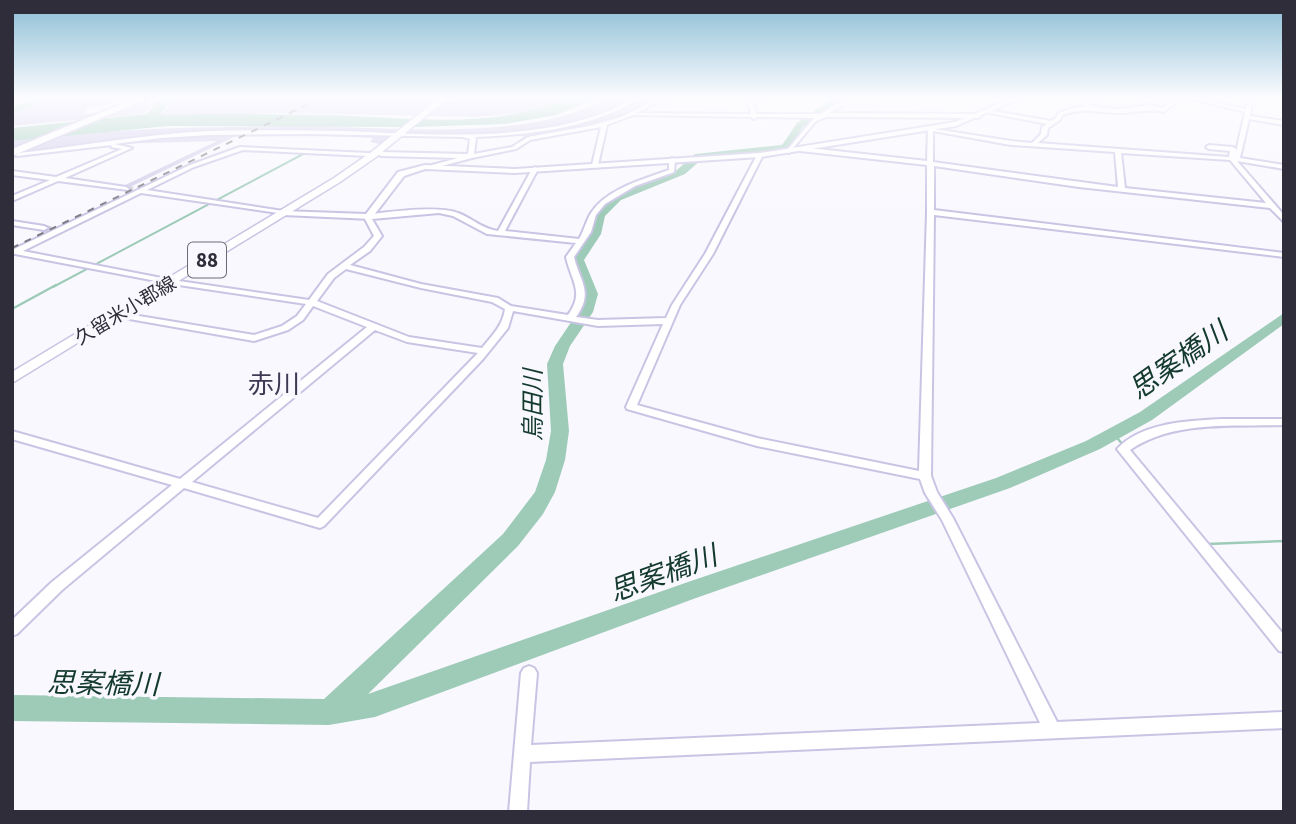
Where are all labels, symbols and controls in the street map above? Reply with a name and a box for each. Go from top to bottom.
road number: 88 [188,243,226,278]
street label: 久留米小郡線 [70,270,182,352]
water label: 思案橋川 [1121,311,1238,409]
district label: 赤川 [248,366,300,403]
water label: 烏田川 [516,366,551,441]
water label: 思案橋川 [604,535,726,612]
water label: 思案橋川 [47,663,162,705]

